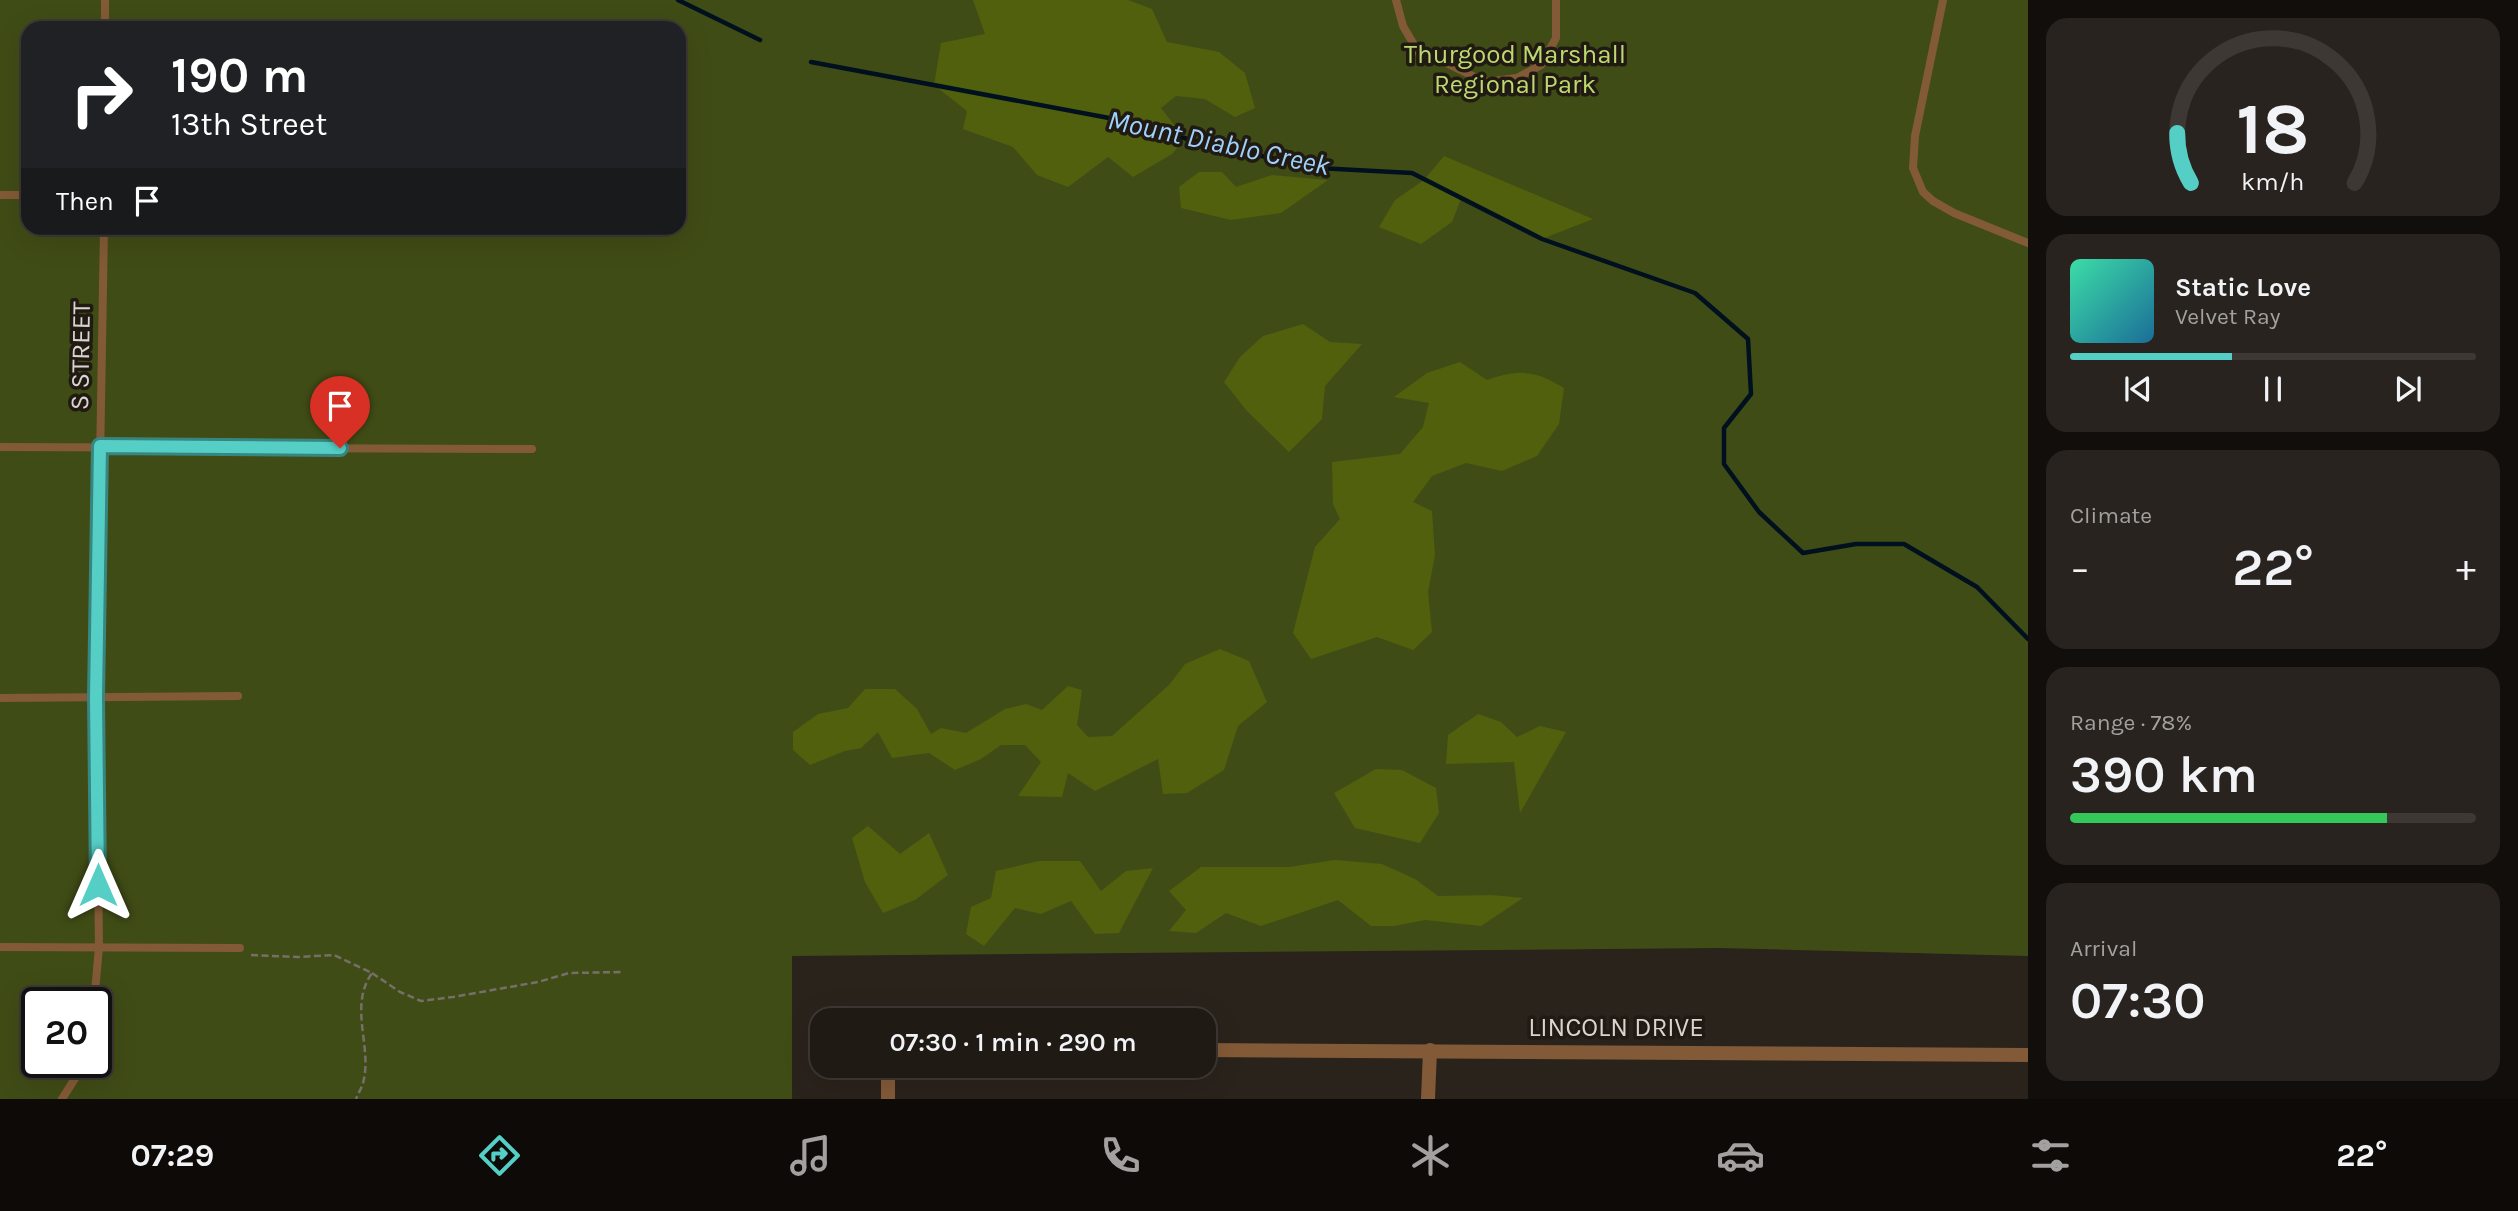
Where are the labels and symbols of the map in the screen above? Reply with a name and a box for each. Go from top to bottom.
park label: Thurgood Marshall Regional Park [1404,39,1626,100]
water label: Mount Diablo Creek [1105,103,1334,182]
street label: S STREET [64,301,97,411]
pin [310,376,370,448]
position arrow [61,848,135,922]
speed limit sign: 20 [21,987,112,1078]
street label: LINCOLN DRIVE [1528,1012,1704,1043]

